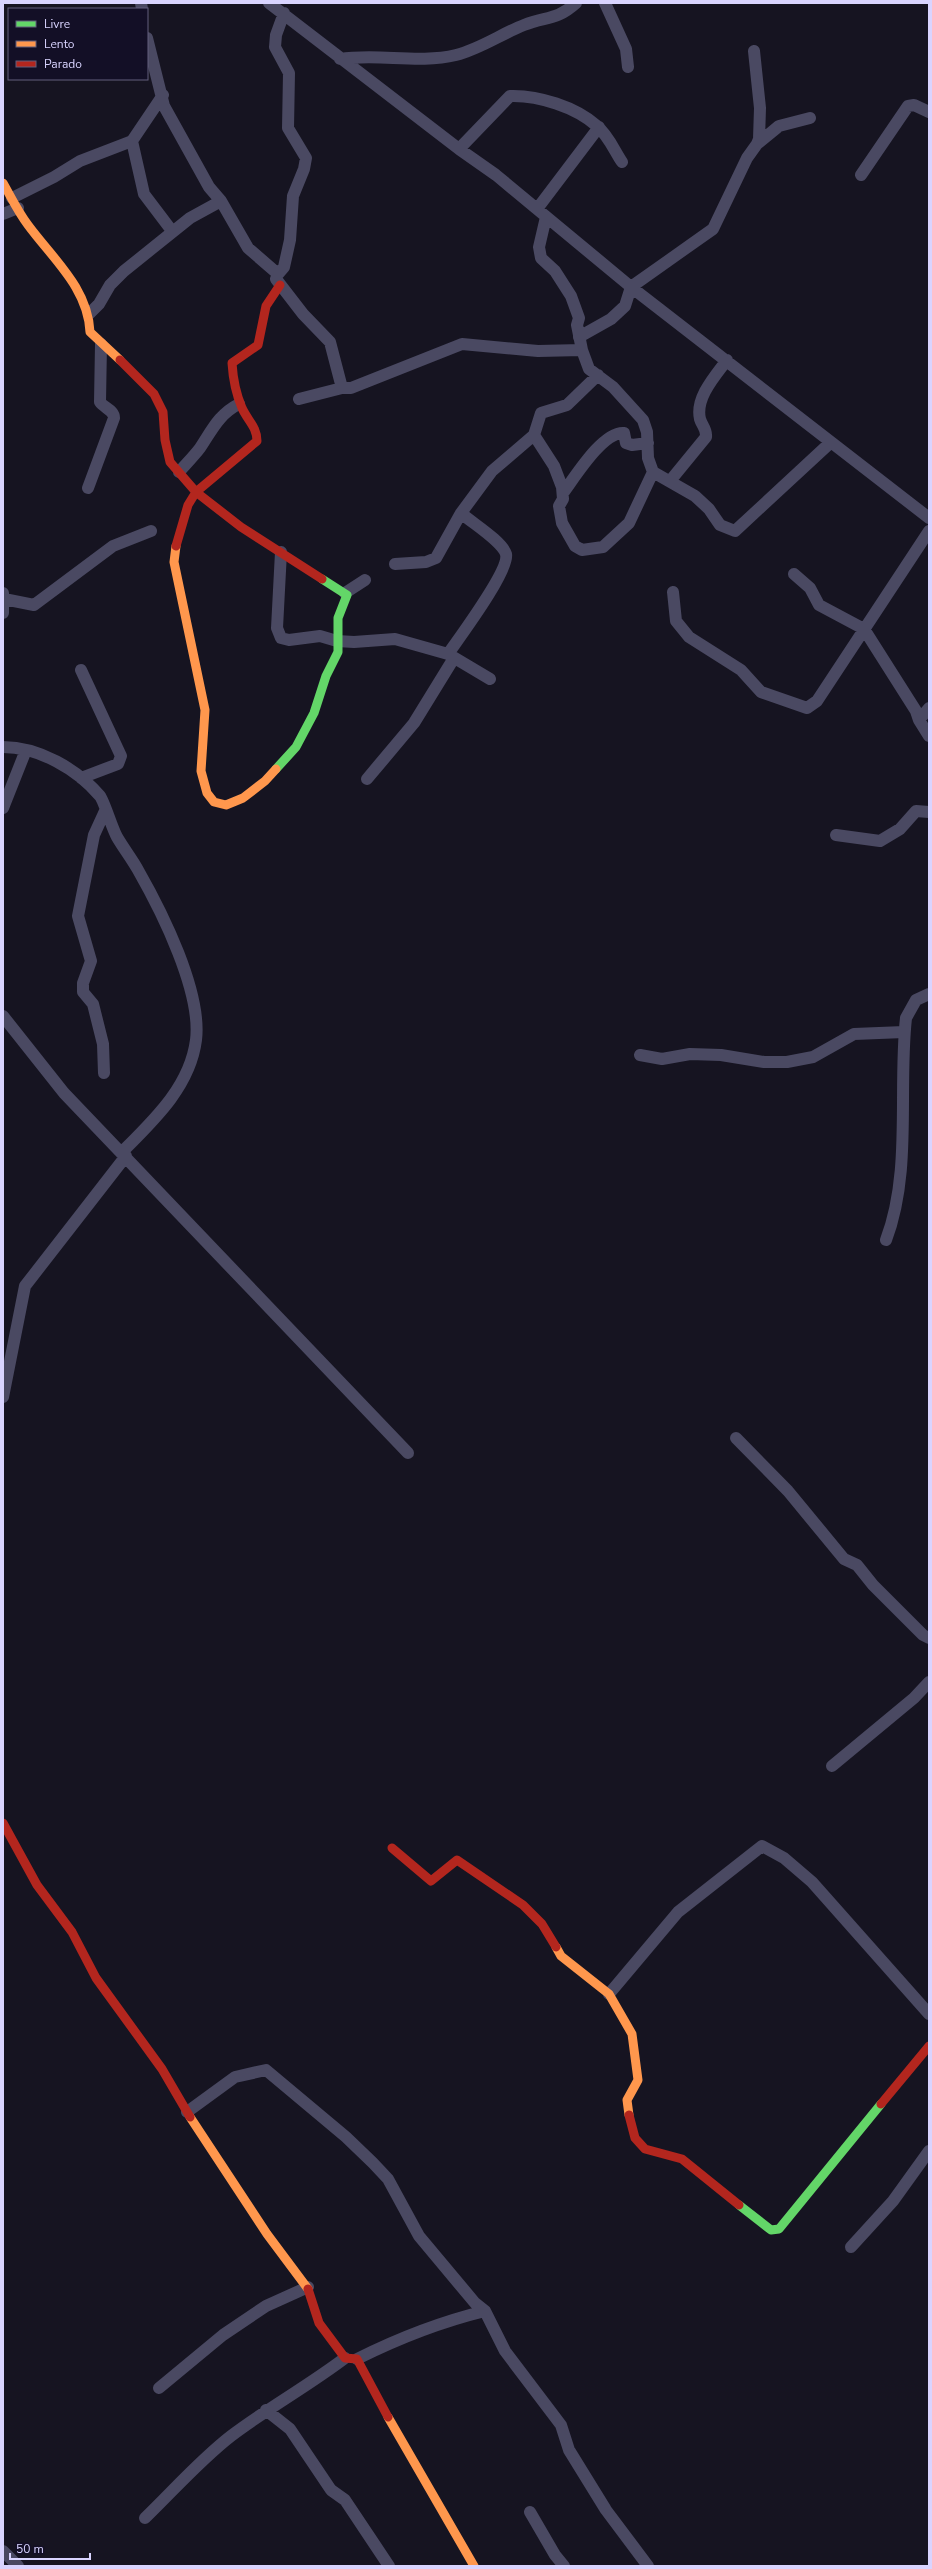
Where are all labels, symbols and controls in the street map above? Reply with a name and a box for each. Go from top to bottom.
legend [8,8,148,80]
text: Livre [44,16,70,32]
text: Lento [44,36,75,52]
text: Parado [44,56,82,72]
scale bar [10,2535,90,2561]
text: 50 m [16,2541,44,2557]

